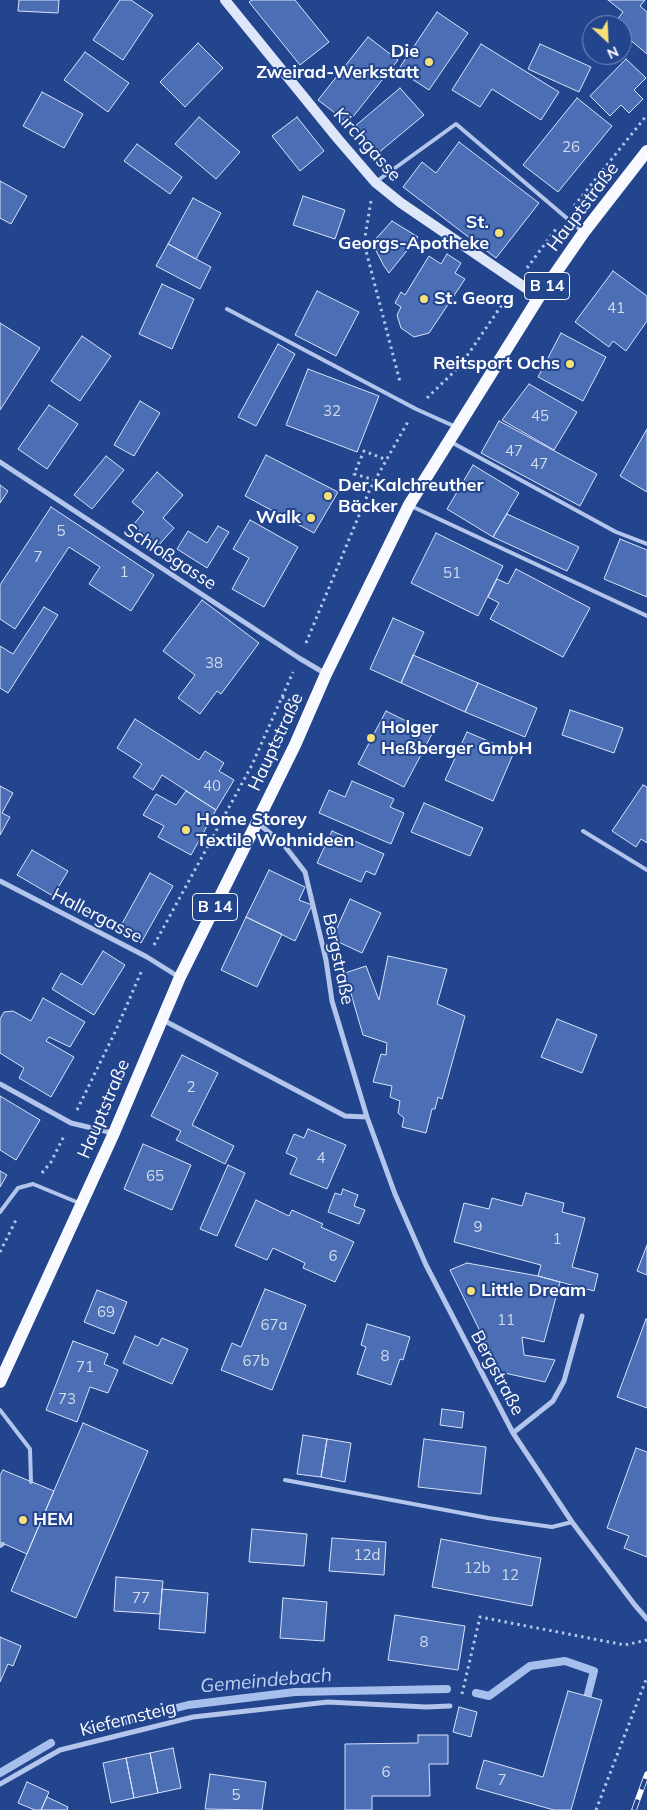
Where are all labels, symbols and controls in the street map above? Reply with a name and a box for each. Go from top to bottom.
north arrow [582,15,632,65]
place label: Die Zweirad-Werkstatt [256,41,419,84]
text: N [604,42,622,63]
marker: Die Zweirad-Werkstatt [423,56,435,68]
street label: Kirchgasse [329,104,405,186]
house number: 26 [562,138,580,156]
street label: Hauptstraße [543,158,623,256]
place label: St. Georgs-Apotheke [338,212,489,254]
marker: St. Georgs-Apotheke [493,227,505,239]
road number: B 14 [524,272,570,300]
place label: St. Georg [434,288,514,310]
marker: St. Georg [418,293,430,305]
house number: 41 [607,299,625,317]
place label: Reitsport Ochs [433,353,560,375]
marker: Reitsport Ochs [564,358,576,370]
house number: 32 [323,402,341,420]
house number: 45 [531,407,549,425]
house number: 47 [505,442,523,460]
house number: 47 [530,455,548,473]
place label: Der Kalchreuther Bäcker [338,475,483,518]
marker: Der Kalchreuther Bäcker [322,490,334,502]
place label: Walk [256,507,301,529]
marker: Walk [305,512,317,524]
street label: Schloßgasse [120,519,220,595]
house number: 5 [57,522,65,540]
house number: 7 [34,548,42,566]
house number: 1 [120,563,128,581]
house number: 51 [443,564,461,582]
house number: 38 [205,654,223,672]
street label: Hauptstraße [244,690,308,794]
place label: Holger Heßberger GmbH [381,717,533,760]
marker: Holger Heßberger GmbH [365,732,377,744]
house number: 40 [203,777,221,795]
place label: Home Storey Textile Wohnideen [196,809,354,852]
marker: Home Storey Textile Wohnideen [180,824,192,836]
street label: Hallergasse [48,884,146,948]
road number: B 14 [192,894,238,920]
street label: Bergstraße [318,911,358,1007]
street label: Hauptstraße [73,1056,135,1162]
house number: 2 [187,1078,195,1096]
house number: 4 [317,1149,325,1167]
house number: 65 [146,1167,164,1185]
house number: 9 [474,1218,482,1236]
house number: 1 [553,1230,561,1248]
house number: 6 [329,1247,337,1265]
place label: Little Dream [481,1280,586,1302]
marker: Little Dream [465,1285,477,1297]
house number: 69 [97,1303,115,1321]
house number: 11 [497,1311,515,1329]
house number: 67a [261,1316,287,1334]
street label: Bergstraße [466,1327,528,1419]
house number: 8 [381,1347,389,1365]
house number: 67b [243,1352,269,1370]
house number: 71 [76,1358,94,1376]
house number: 73 [58,1390,76,1408]
place label: HEM [33,1509,73,1531]
marker: HEM [17,1514,29,1526]
house number: 12d [354,1546,380,1564]
house number: 12b [464,1559,490,1577]
house number: 12 [501,1566,519,1584]
house number: 77 [132,1589,150,1607]
house number: 8 [420,1633,428,1651]
water label: Gemeindebach [199,1664,333,1698]
street label: Kiefernsteig [78,1697,178,1741]
house number: 6 [382,1763,390,1781]
house number: 7 [498,1771,506,1789]
house number: 5 [232,1786,240,1804]

